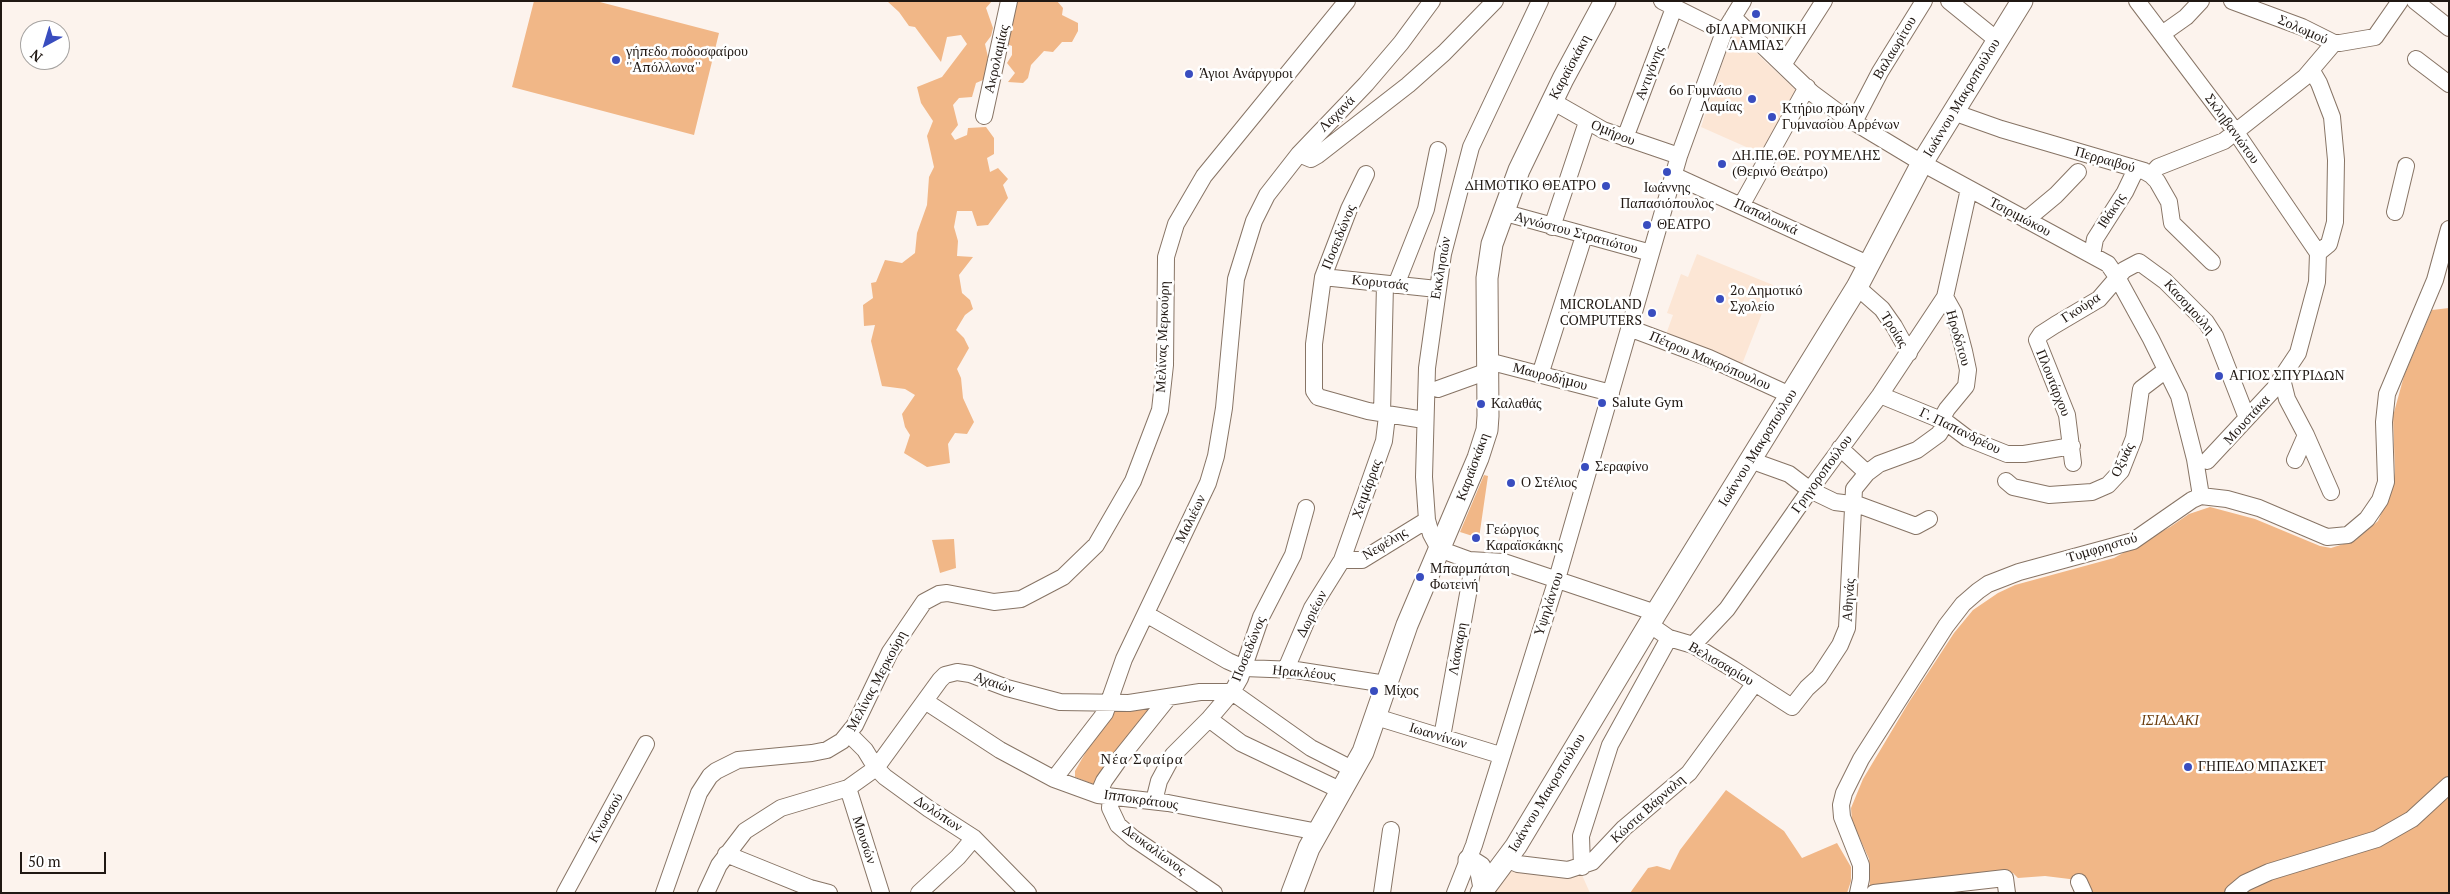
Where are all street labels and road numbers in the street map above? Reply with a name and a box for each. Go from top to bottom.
street label: Σολωμού [2275,12,2331,48]
street label: Βαλαωρίτου [1870,14,1920,82]
street label: Ακρολαμίας [981,23,1013,95]
street label: Καραϊσκάκη [1546,32,1594,102]
street label: Ιωάννου Μακροπούλου [1920,36,2004,160]
street label: Αντιγόνης [1632,43,1668,103]
street label: Σκληβανιώτου [2201,91,2263,167]
street label: Λαχανά [1315,92,1359,136]
street label: Ομήρου [1588,117,1638,149]
street label: Περραιβού [2073,143,2137,177]
street label: Ιθάκης [2094,190,2130,232]
street label: Τσιριμώκου [1986,194,2054,240]
street label: Παπαλουκά [1731,195,1801,239]
street label: Ποσειδώνος [1318,202,1360,272]
street label: Αγνώστου Στρατιώτου [1512,208,1640,258]
street label: Εκκλησιών [1427,235,1455,301]
street label: Κορυτσάς [1351,272,1409,294]
street label: Κασομούλη [2160,276,2218,338]
street label: Μελίνας Μερκούρη [1153,281,1173,393]
street label: Γκούρα [2058,289,2104,327]
street label: Ηροδότου [1942,308,1974,368]
street label: Τροίας [1876,309,1912,351]
street label: Πέτρου Μακρόπουλου [1647,328,1773,394]
street label: Πλουτάρχου [2032,347,2074,419]
street label: Μαυροδήμου [1511,360,1589,394]
street label: Ιωάννου Μακροπούλου [1715,386,1801,510]
street label: Μουστάκα [2220,392,2274,448]
street label: Γ. Παπανδρέου [1917,404,2003,458]
street label: Καραϊσκάκη [1453,431,1493,503]
street label: Γρηγοροπούλου [1788,432,1856,516]
street label: Οξυάς [2108,440,2138,480]
street label: Χειμάρρας [1349,457,1385,521]
street label: Μαλιέων [1172,492,1210,546]
street label: Νεφέλης [1359,524,1411,564]
street label: Τυμφρηστού [2065,529,2139,567]
street label: Υψηλάντου [1531,570,1567,638]
street label: Αθηνάς [1839,578,1859,622]
street label: Δωριέων [1293,588,1331,640]
street label: Ποσειδώνος [1228,614,1270,684]
street label: Λάσκαρη [1445,621,1471,677]
street label: Μελίνας Μερκούρη [843,628,911,734]
street label: Βελισσαρίου [1685,639,1757,689]
street label: Ηρακλέους [1272,662,1336,684]
street label: Αχαιών [972,668,1016,698]
street label: Ιωαννίνων [1407,719,1469,753]
street label: Ιωάννου Μακροπούλου [1505,731,1589,855]
street label: Κώστα Βάρναλη [1607,771,1689,847]
street label: Ιπποκράτους [1103,786,1179,814]
street label: Κνωσσού [585,790,627,846]
street label: Δολόπων [911,792,965,836]
street label: Μουσών [848,814,880,866]
street label: Δευκαλίωνος [1119,821,1189,879]

